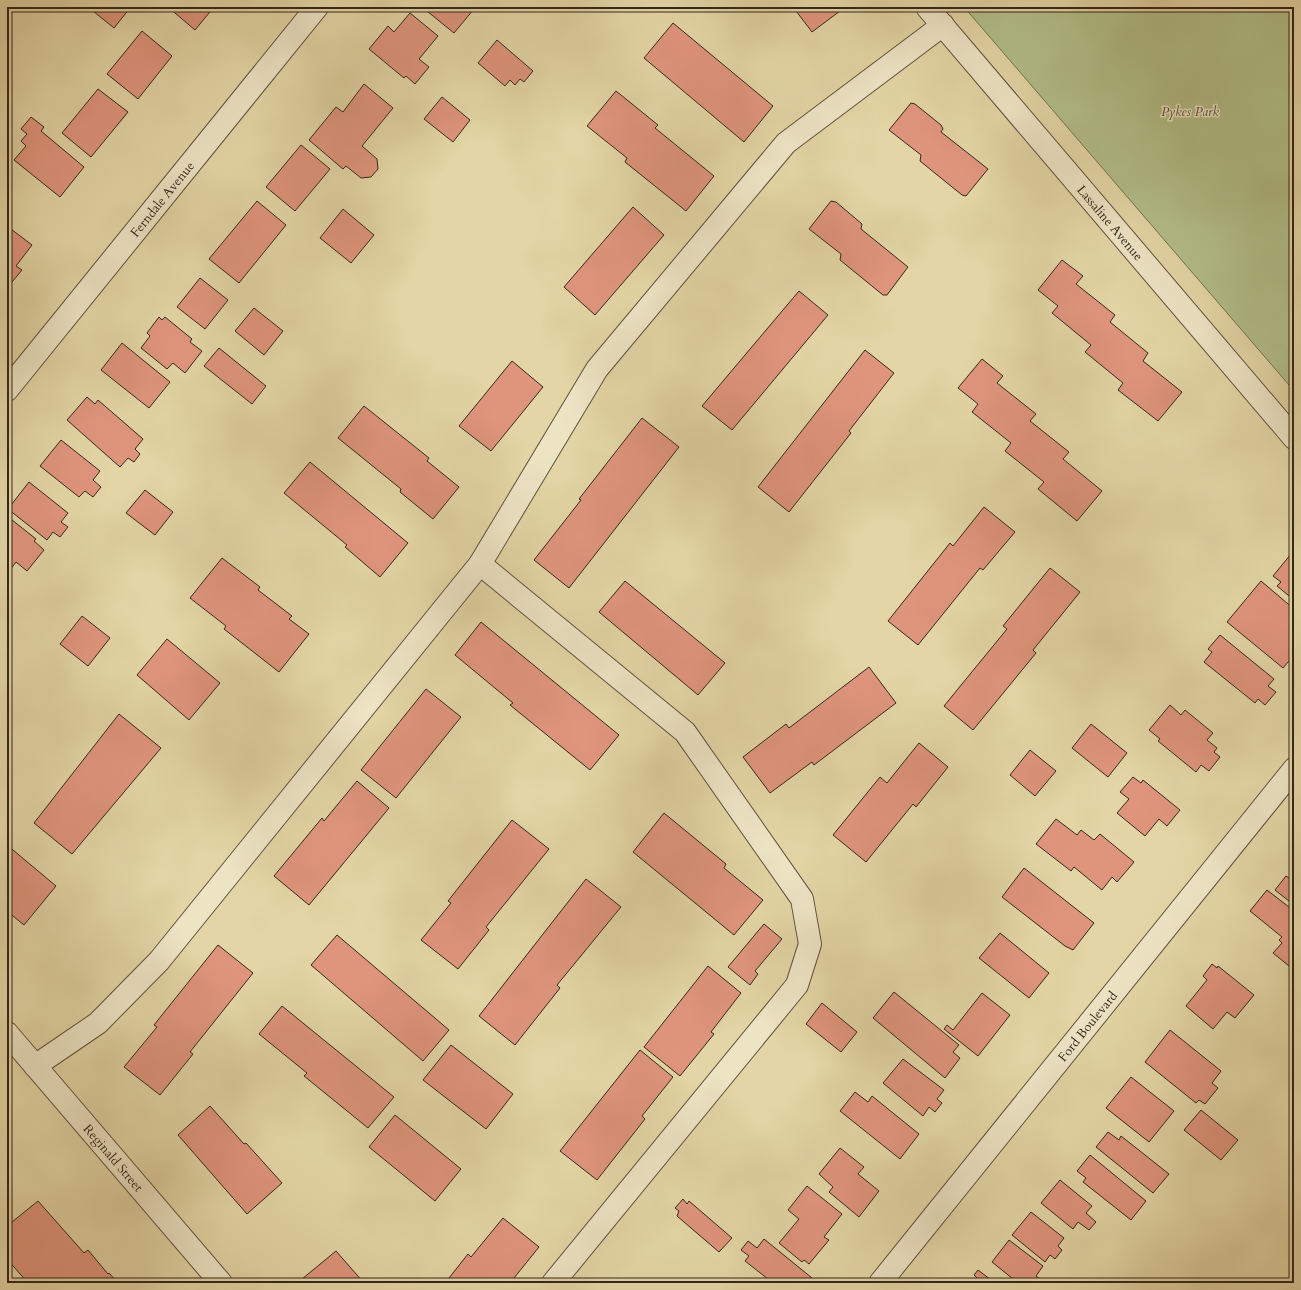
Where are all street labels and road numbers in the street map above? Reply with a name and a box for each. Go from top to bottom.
street label: Ferndale Avenue [126,158,199,241]
street label: Lassaline Avenue [1072,182,1147,265]
street label: Ford Boulevard [1054,988,1122,1066]
street label: Reginald Street [79,1121,147,1196]

